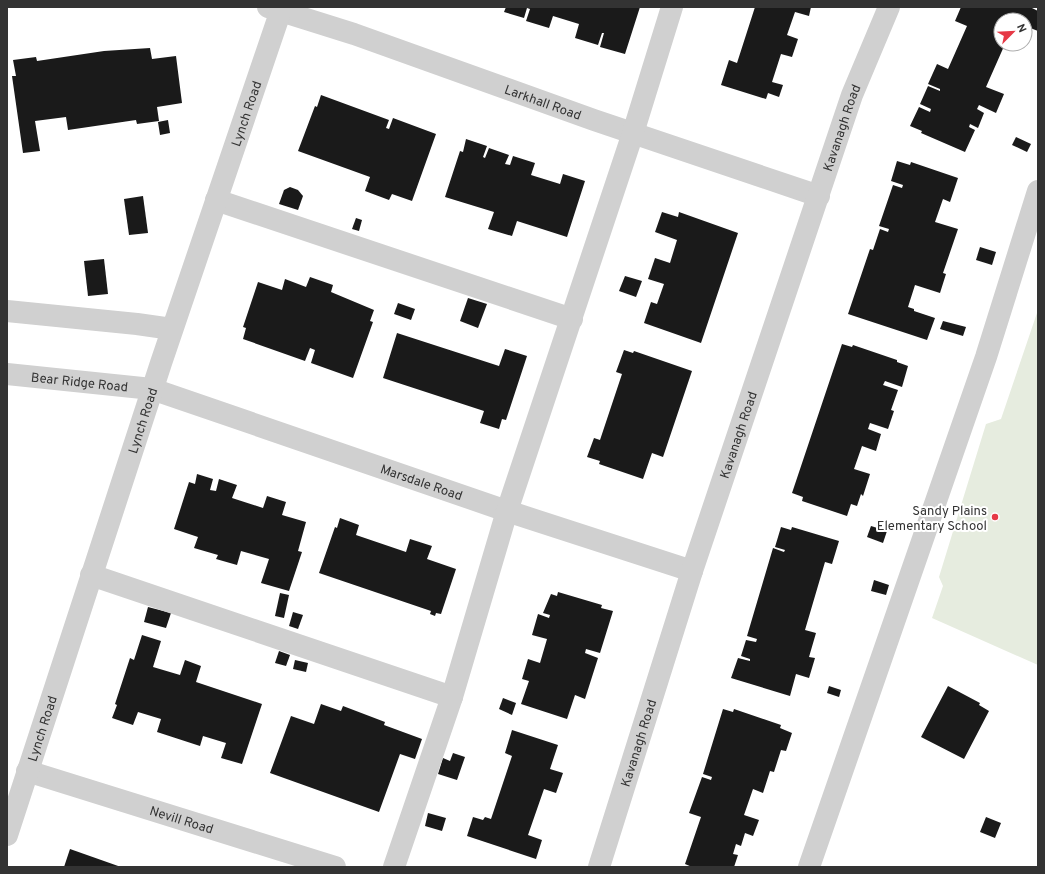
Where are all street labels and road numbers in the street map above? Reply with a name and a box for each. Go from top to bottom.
street label: Lynch Road [229,79,266,149]
street label: Larkhall Road [502,83,583,125]
street label: Kavanagh Road [821,83,865,174]
street label: Bear Ridge Road [30,371,129,396]
street label: Lynch Road [126,386,162,456]
street label: Kavanagh Road [718,390,762,481]
street label: Marsdale Road [378,462,464,505]
street label: Lynch Road [25,694,62,764]
street label: Kavanagh Road [619,698,661,789]
street label: Nevill Road [147,804,215,839]

